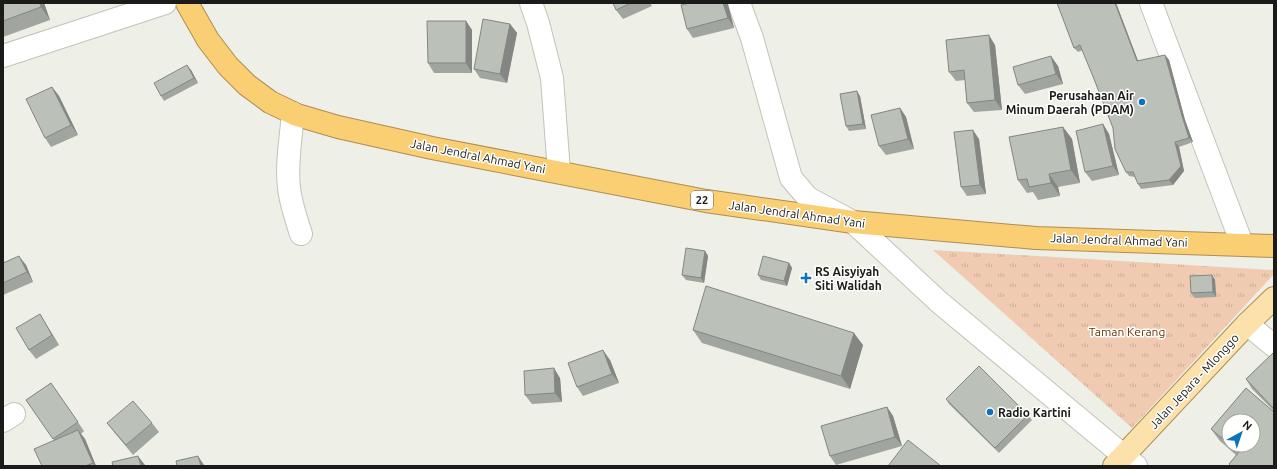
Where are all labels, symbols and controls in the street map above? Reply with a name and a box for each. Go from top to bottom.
place label: Perusahaan Air Minum Daerah (PDAM) [1006,89,1134,117]
marker: Perusahaan Air Minum Daerah (PDAM) [1137,97,1147,107]
street label: Jalan Jendral Ahmad Yani [409,137,547,176]
road number: 22 [691,191,713,209]
street label: Jalan Jendral Ahmad Yani [728,198,866,230]
street label: Jalan Jendral Ahmad Yani [1050,231,1188,249]
place label: RS Aisyiyah Siti Walidah [815,265,882,292]
marker: RS Aisyiyah Siti Walidah [800,272,812,284]
park label: Taman Kerang [1089,325,1165,338]
street label: Jalan Jepara - Mlonggo [1147,331,1241,431]
place label: Radio Kartini [998,406,1071,419]
marker: Radio Kartini [985,407,995,417]
north arrow [1221,413,1261,453]
text: N [1240,418,1254,433]

